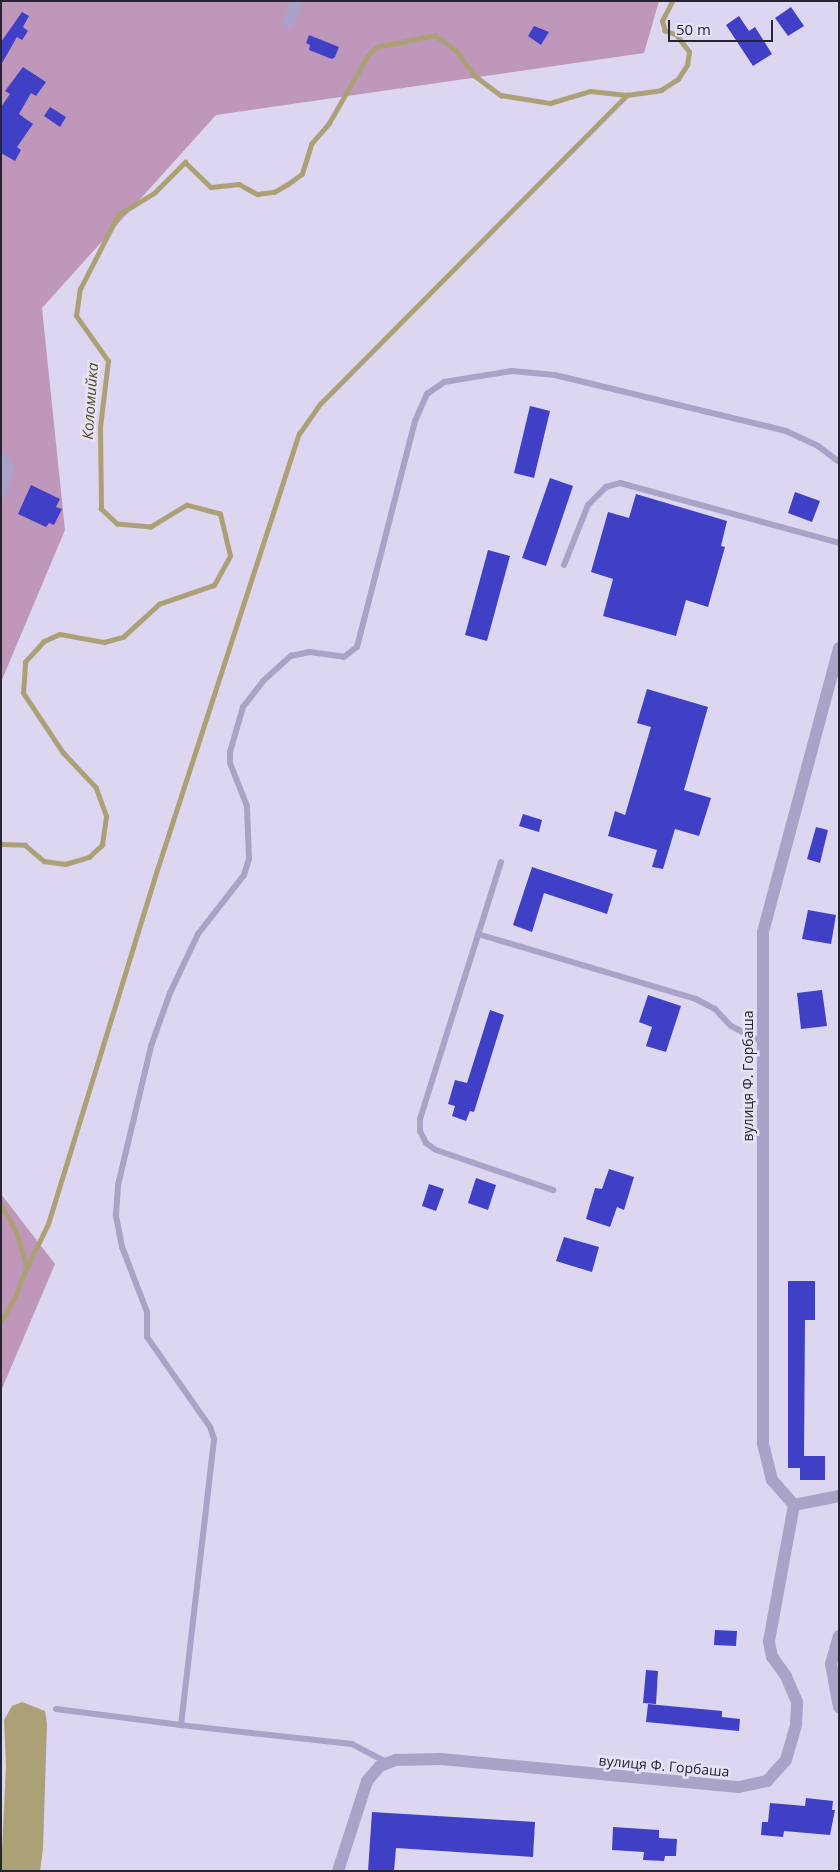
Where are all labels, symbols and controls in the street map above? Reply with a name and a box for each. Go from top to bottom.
scale bar [670,10,775,42]
text: 50 m [676,19,711,39]
water label: Коломийка [78,362,102,440]
street label: вулиця Ф. Горбаша [740,1010,756,1142]
street label: вулиця Ф. Горбаша [598,1752,730,1780]

